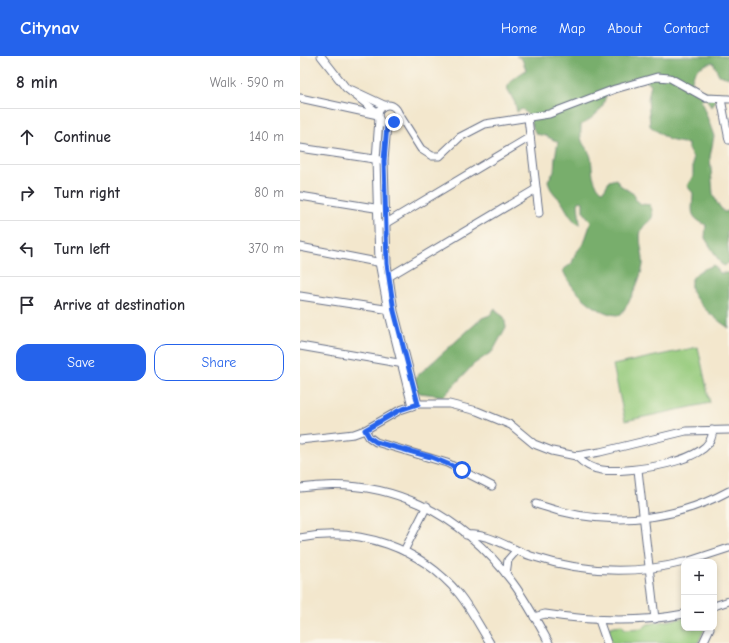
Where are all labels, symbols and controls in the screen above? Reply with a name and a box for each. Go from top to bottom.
text: Citynav [20,17,79,39]
text: Home [501,20,537,37]
text: Map [559,20,585,37]
text: About [607,20,642,37]
text: Contact [664,20,709,37]
text: 8 min [16,73,58,92]
text: Walk · 590 m [210,75,284,90]
route end [385,113,403,131]
icon: ahead [16,126,38,148]
text: Continue [54,128,111,146]
text: 140 m [250,129,284,144]
icon: right [16,182,38,204]
text: Turn right [54,184,120,202]
text: 80 m [254,185,284,200]
icon: left [16,238,38,260]
text: Turn left [54,240,110,258]
text: 370 m [248,241,284,256]
icon: arrive [16,294,38,316]
text: Arrive at destination [54,296,185,314]
button: Save [16,344,146,381]
button: Share [154,344,284,381]
route start [453,461,471,479]
map controls [681,559,717,631]
button: + [681,559,717,595]
button: − [681,595,717,631]

